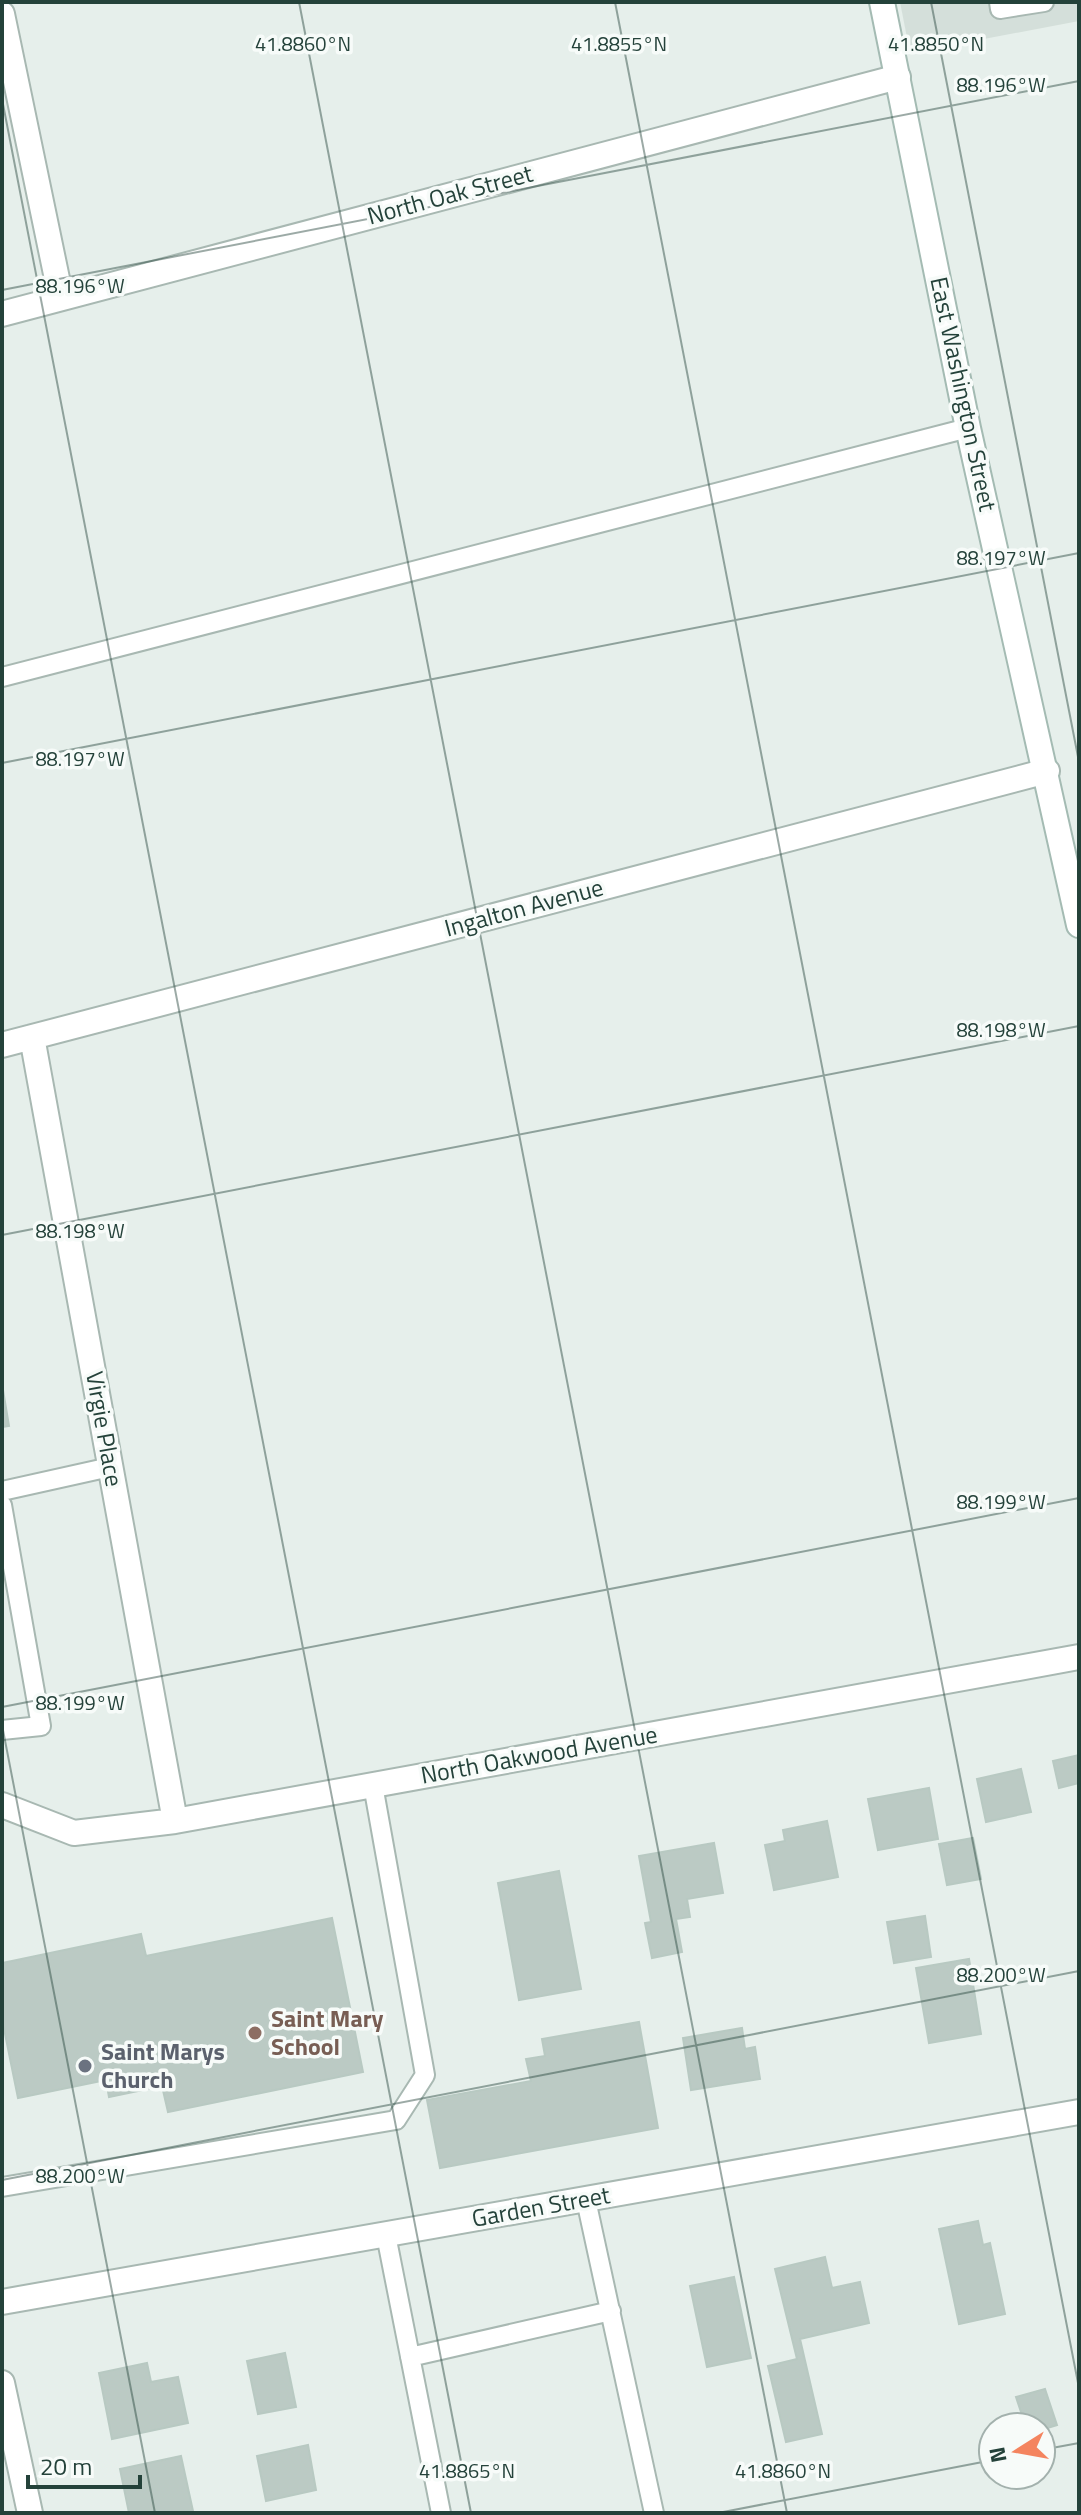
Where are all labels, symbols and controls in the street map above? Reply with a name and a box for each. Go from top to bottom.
text: 41.8860°N [255,28,351,59]
text: 41.8855°N [571,28,667,59]
text: 41.8850°N [888,28,984,59]
text: 88.196°W [956,69,1046,100]
street label: North Oak Street [363,154,537,233]
text: 88.196°W [35,270,125,301]
street label: East Washington Street [922,273,1007,515]
text: 88.197°W [956,542,1046,573]
text: 88.197°W [35,743,125,774]
street label: Ingalton Avenue [440,869,607,946]
text: 88.198°W [956,1014,1046,1045]
text: 88.198°W [35,1215,125,1246]
street label: Virgie Place [77,1368,133,1489]
text: 88.199°W [956,1486,1046,1517]
text: 88.199°W [35,1687,125,1718]
street label: North Oakwood Avenue [418,1715,660,1793]
text: 88.200°W [956,1959,1046,1990]
place label: Saint Mary School [271,2000,384,2064]
marker: Saint Mary School [246,2024,264,2042]
place label: Saint Marys Church [101,2033,225,2097]
marker: Saint Marys Church [76,2057,94,2075]
text: 88.200°W [35,2160,125,2191]
street label: Garden Street [469,2176,613,2236]
north arrow [977,2411,1057,2491]
scale bar [28,2439,140,2489]
text: N [979,2444,1016,2466]
text: 20 m [40,2448,92,2484]
text: 41.8865°N [419,2455,515,2486]
text: 41.8860°N [735,2455,831,2486]

